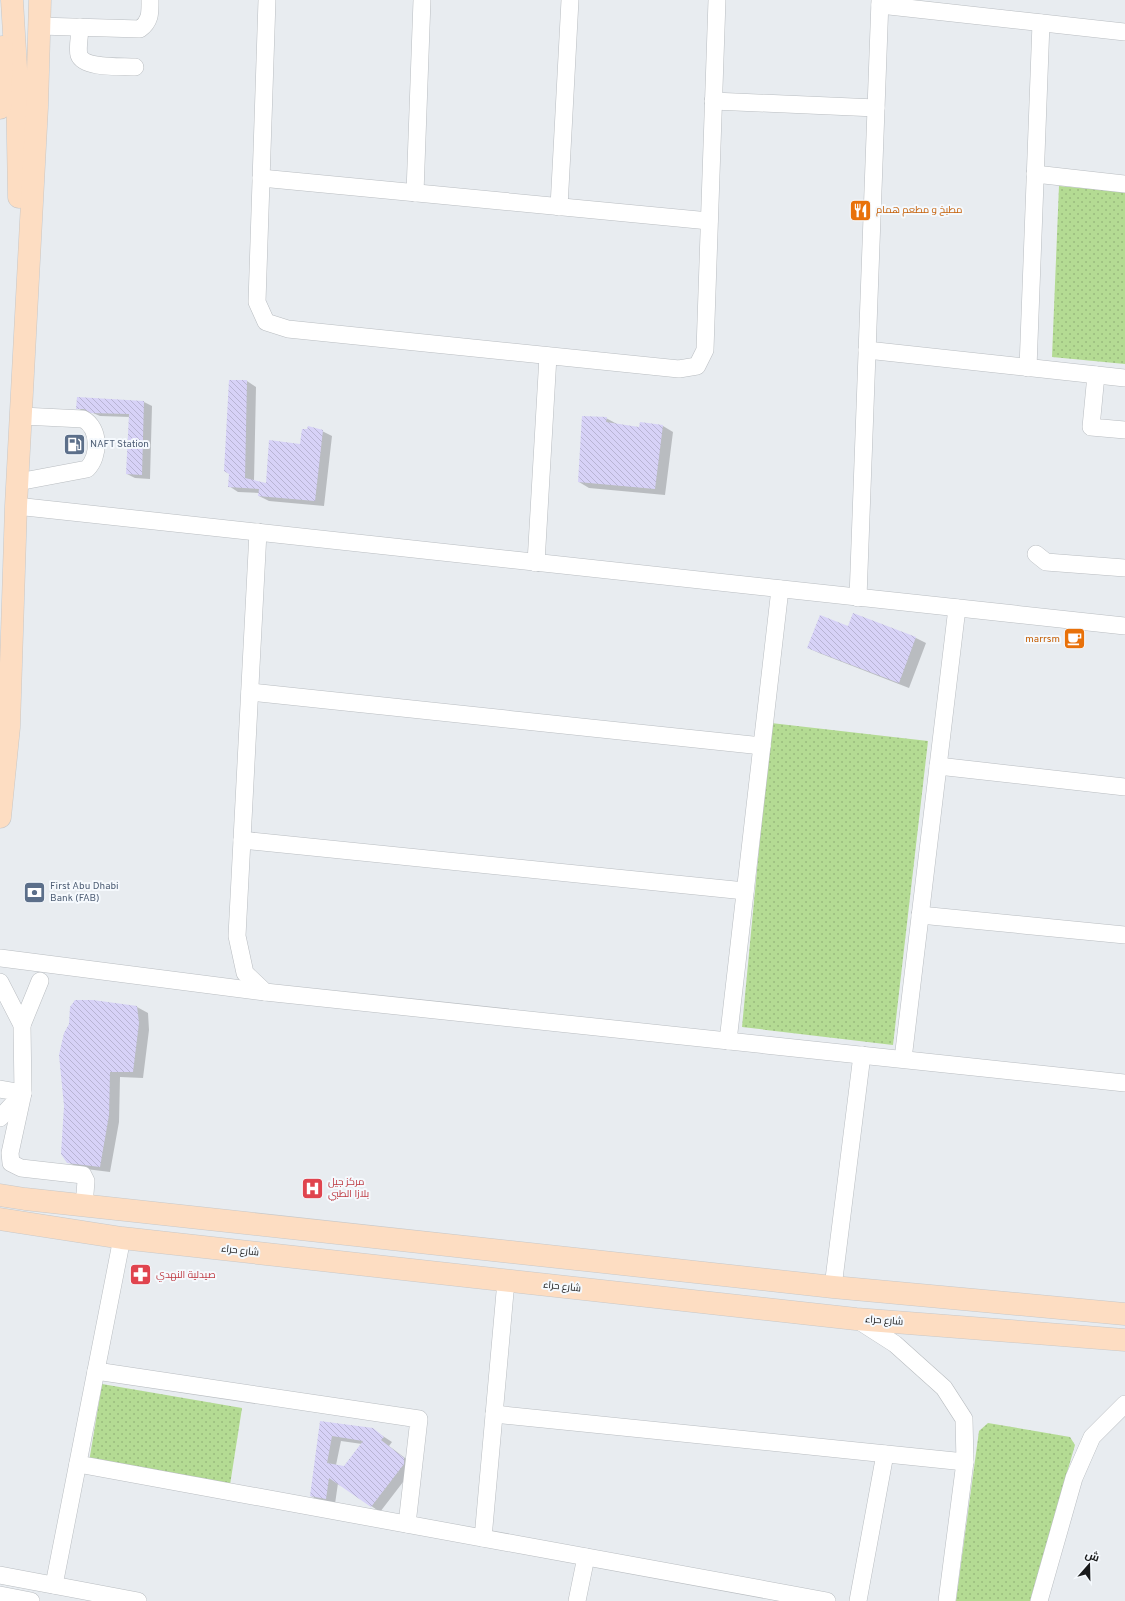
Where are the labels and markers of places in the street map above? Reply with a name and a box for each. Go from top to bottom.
restaurant icon: مطبخ و مطعم همام [847,197,873,223]
place label: مطبخ و مطعم همام [876,204,962,217]
fuel station icon: NAFT Station [61,431,87,457]
place label: NAFT Station [90,438,149,451]
cafe icon: marrsm [1062,626,1088,652]
place label: marrsm [1025,633,1060,646]
bank icon: First Abu Dhabi Bank (FAB) [22,879,48,905]
place label: First Abu Dhabi Bank (FAB) [50,880,119,905]
hospital icon: مركز جيل بلازا الطبي [300,1175,326,1201]
place label: مركز جيل بلازا الطبي [328,1176,369,1201]
pharmacy icon: صيدلية النهدي [127,1262,153,1288]
place label: صيدلية النهدي [156,1269,216,1282]

